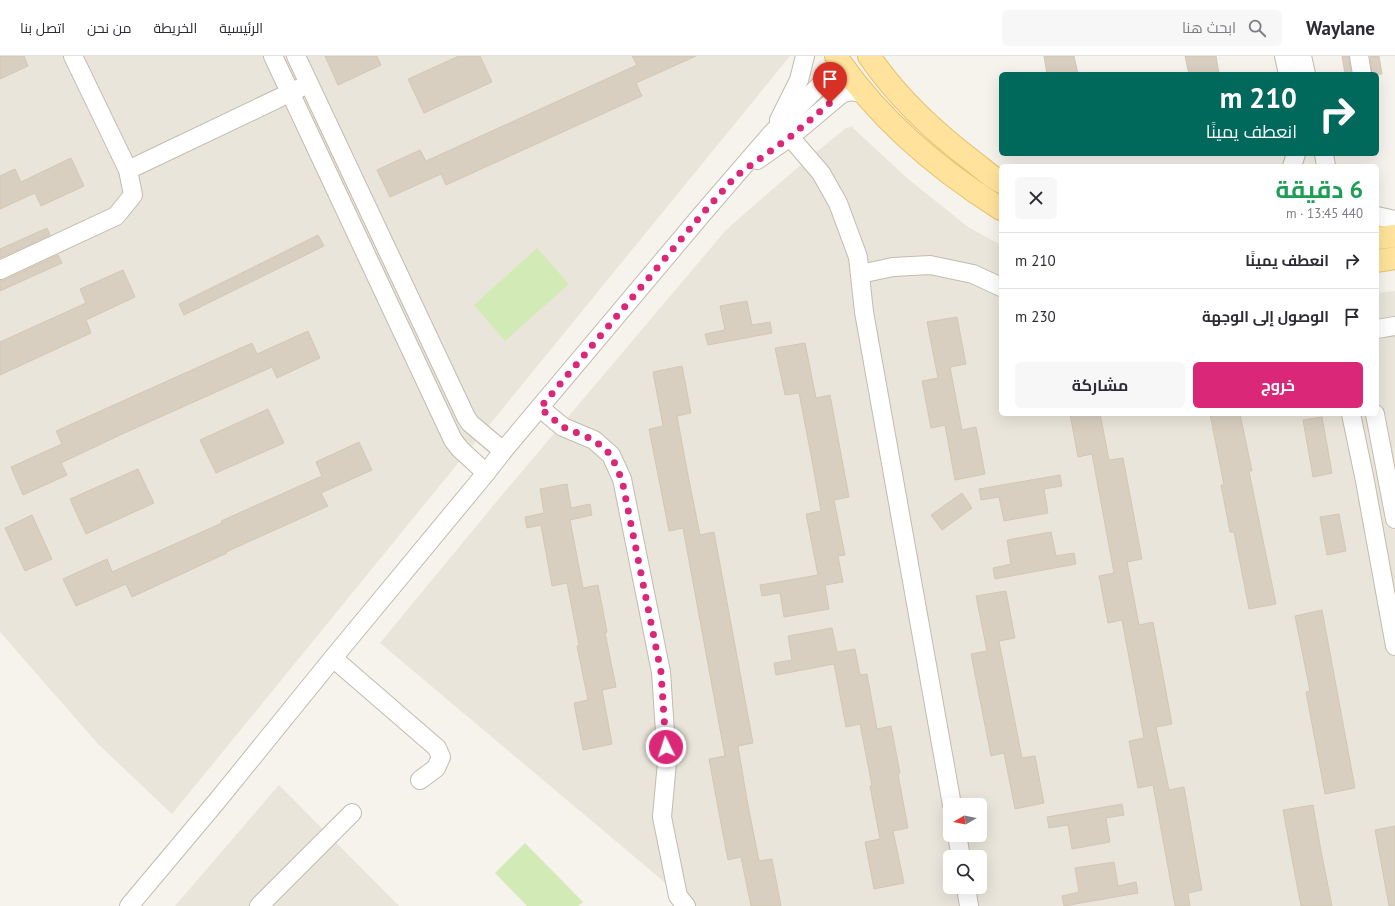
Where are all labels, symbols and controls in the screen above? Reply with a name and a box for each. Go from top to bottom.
search box [1002,10,1282,46]
text: Waylane [1306,16,1375,40]
icon: search [1246,17,1268,39]
text: ابحث هنا [1182,18,1236,37]
text: اتصل بنا [20,19,65,37]
text: من نحن [87,19,131,37]
text: الخريطة [153,19,197,37]
text: الرئيسية [219,19,263,37]
pin [813,62,847,103]
icon: arrive [819,68,841,90]
text: 210 m [1220,79,1297,116]
icon: right [1311,88,1363,140]
text: انعطف يمينًا [1206,120,1297,143]
text: 6 دقيقة [1275,174,1363,205]
button: close [1015,177,1057,219]
text: 440 m · 13:45 [1286,205,1363,222]
icon: right [1341,250,1363,272]
text: 210 m [1015,251,1056,270]
text: انعطف يمينًا [1245,251,1329,270]
icon: arrive [1341,306,1363,328]
text: 230 m [1015,307,1056,326]
text: الوصول إلى الوجهة [1202,307,1329,326]
button: مشاركة [1015,362,1185,408]
button: خروج [1193,362,1363,408]
position arrow [645,726,687,768]
north arrow [943,798,987,842]
map controls [943,798,987,894]
button: search [943,850,987,894]

